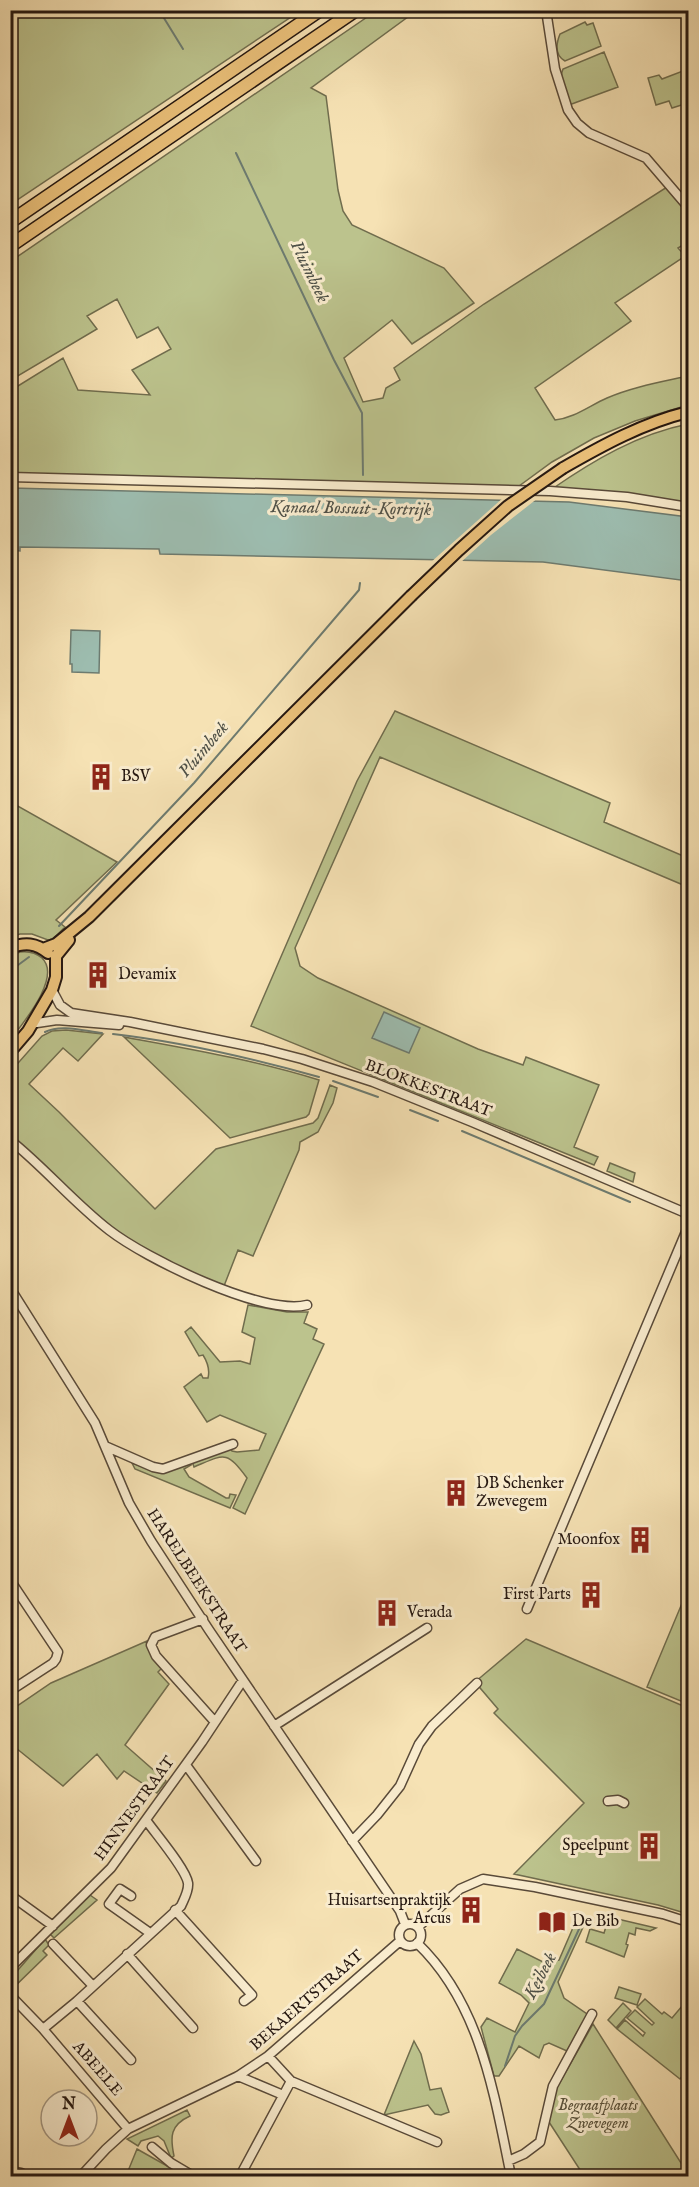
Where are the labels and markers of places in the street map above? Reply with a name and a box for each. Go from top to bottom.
building icon: BSV [86,762,116,792]
place label: BSV [121,767,151,787]
building icon: Devamix [83,960,113,990]
place label: Devamix [118,965,177,985]
place label: DB Schenker Zwevegem [476,1474,564,1512]
building icon: DB Schenker Zwevegem [441,1478,471,1508]
building icon: Moonfox [625,1525,655,1555]
place label: Moonfox [557,1530,620,1550]
building icon: First Parts [576,1580,606,1610]
place label: First Parts [503,1585,571,1605]
building icon: Verada [372,1598,402,1628]
place label: Verada [406,1603,452,1623]
building icon: Speelpunt [634,1831,664,1861]
place label: Speelpunt [562,1836,630,1856]
place label: Huisartsenpraktijk Arcus [327,1891,451,1929]
building icon: Huisartsenpraktijk Arcus [456,1895,486,1925]
library icon: De Bib [537,1907,567,1937]
place label: De Bib [572,1912,619,1932]

